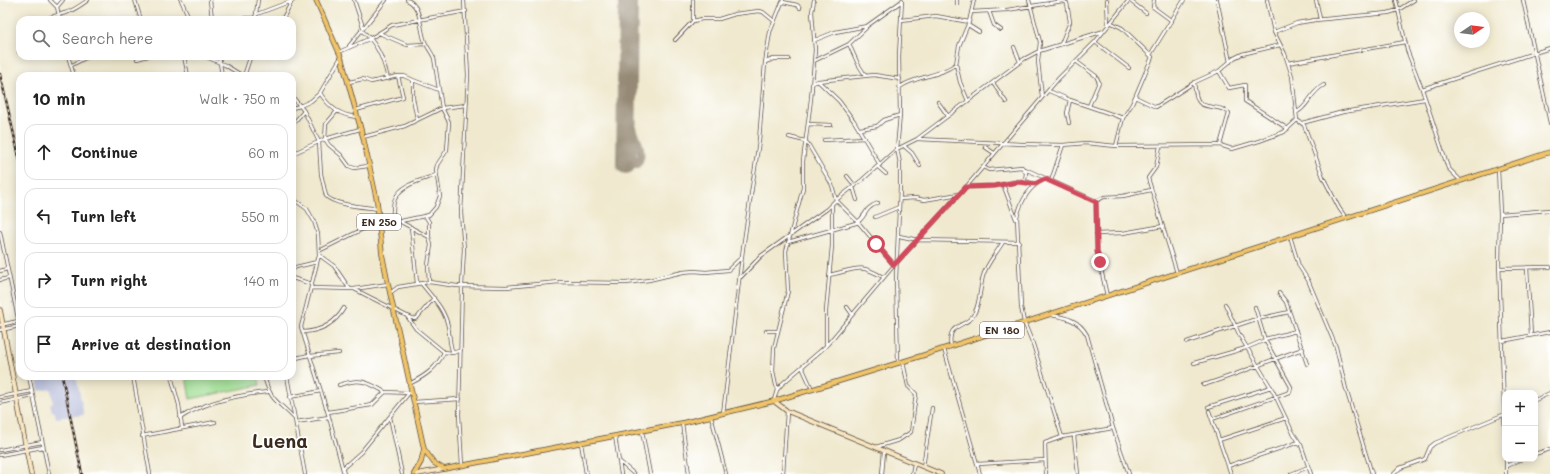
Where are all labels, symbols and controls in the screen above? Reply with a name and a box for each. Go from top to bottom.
north arrow [1454,12,1490,48]
search box [16,16,296,60]
icon: search [30,27,52,49]
text: Search here [62,28,153,48]
text: 10 min [32,87,86,109]
text: Walk · 750 m [199,90,280,107]
icon: ahead [33,141,55,163]
text: Continue [71,142,138,162]
text: 60 m [249,144,279,161]
icon: left [33,205,55,227]
text: Turn left [71,206,136,226]
text: 550 m [241,208,279,225]
road number: EN 250 [357,214,401,230]
route start [867,235,885,253]
route end [1091,253,1109,271]
icon: right [33,269,55,291]
text: Turn right [71,270,148,290]
text: 140 m [243,272,279,289]
road number: EN 180 [980,322,1024,338]
icon: arrive [33,333,55,355]
text: Arrive at destination [71,334,231,354]
map controls [1502,390,1538,462]
button: + [1502,390,1538,426]
button: − [1502,426,1538,462]
district label: Luena [252,428,308,453]

